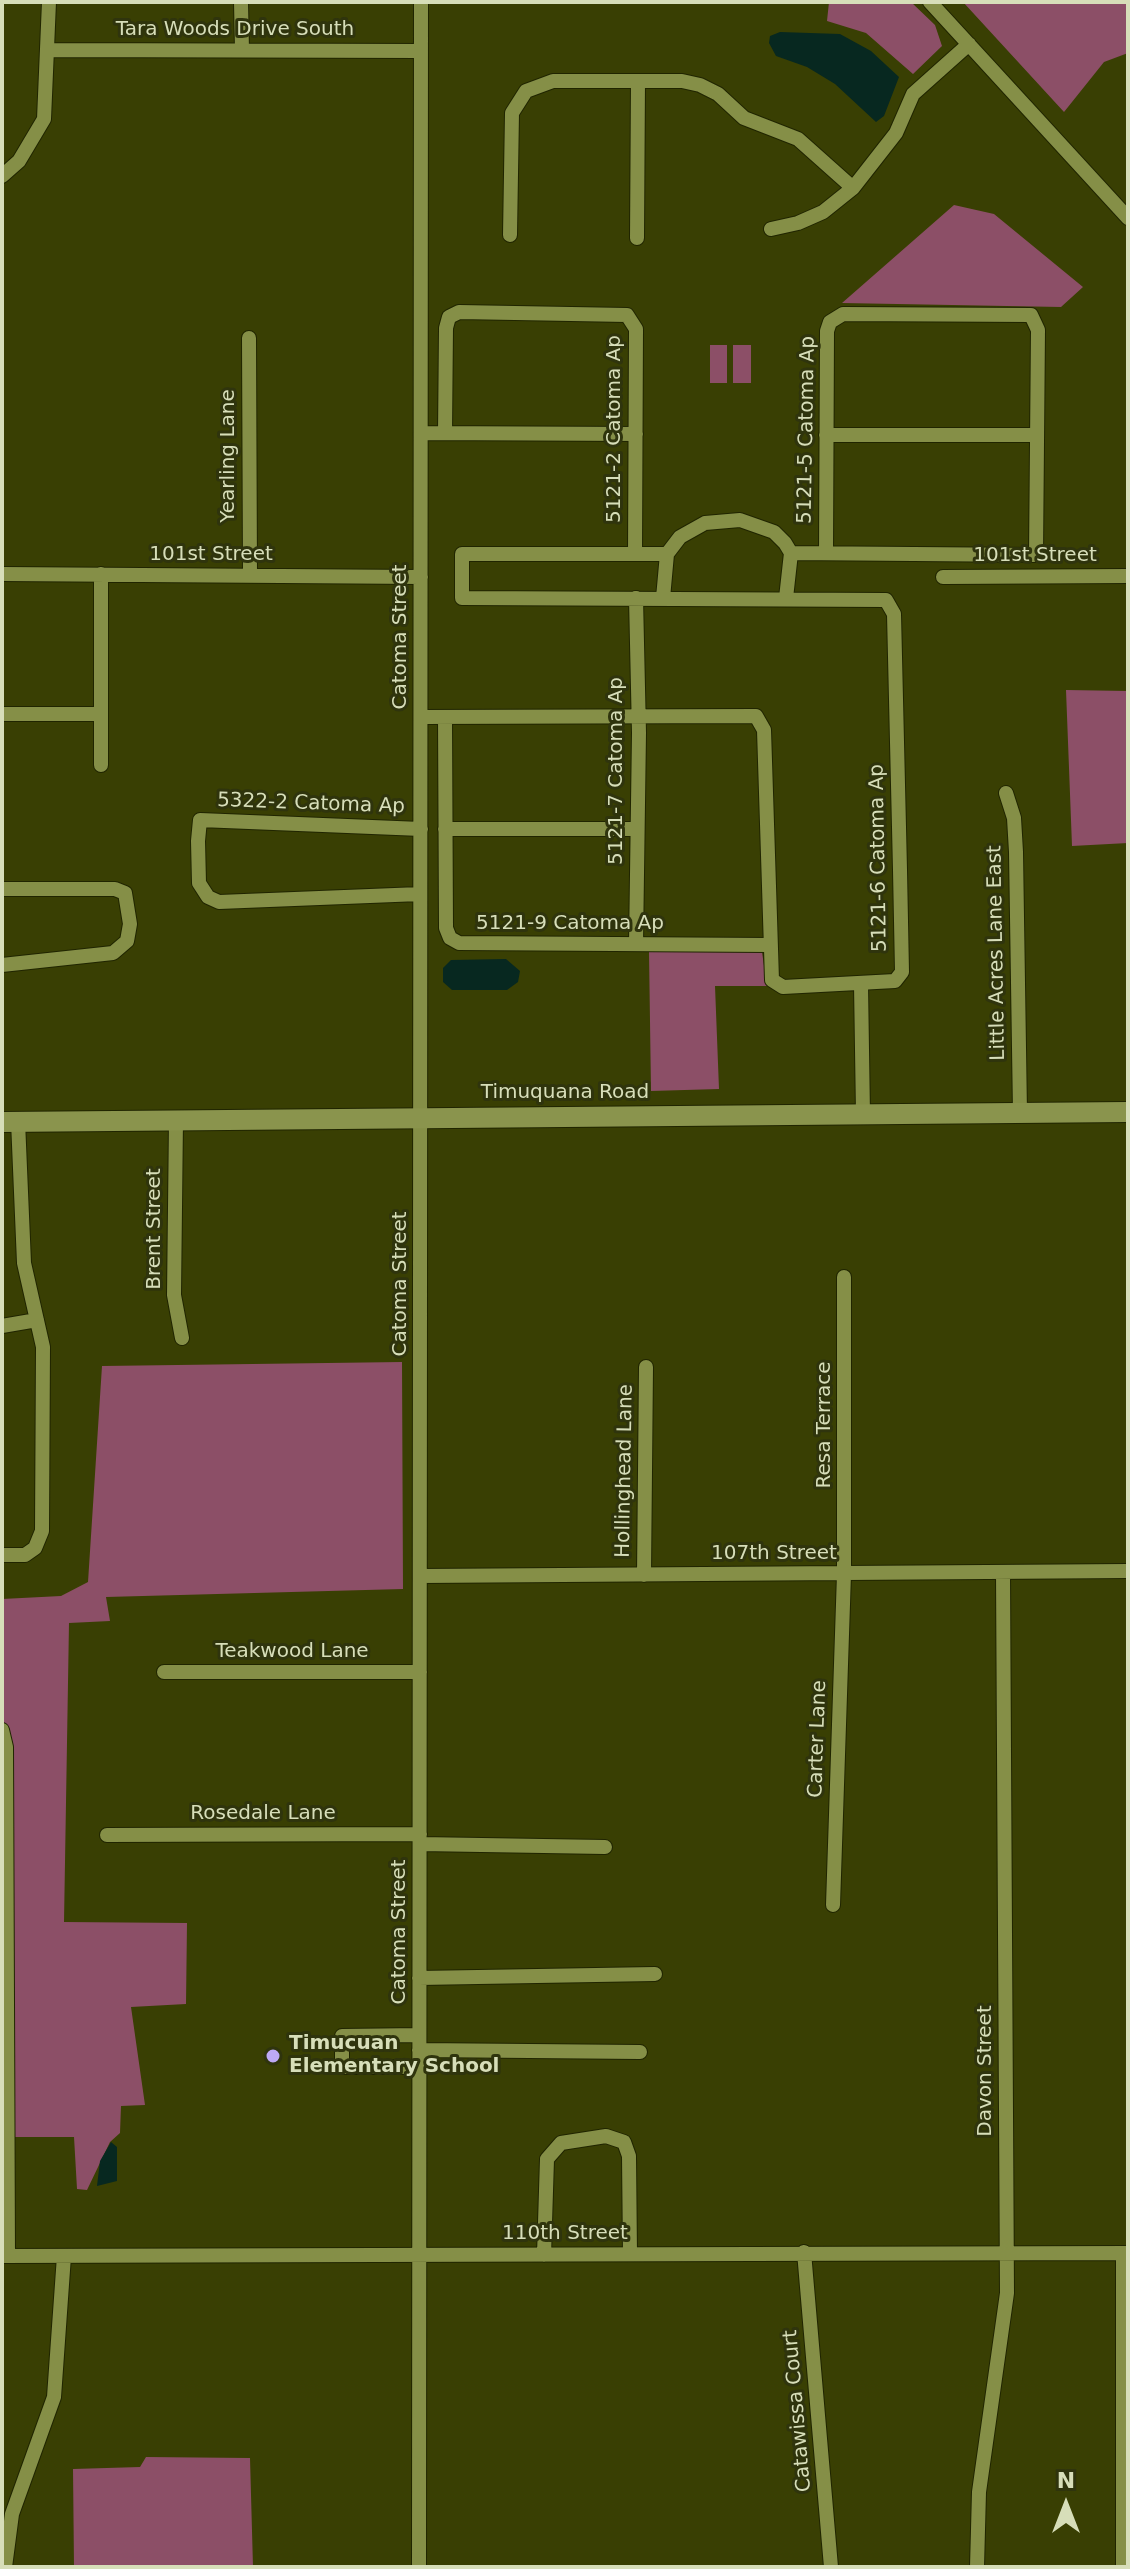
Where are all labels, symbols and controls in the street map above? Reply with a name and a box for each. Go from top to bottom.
street label: Tara Woods Drive South [116,18,354,42]
street label: 5121-2 Catoma Ap [603,335,627,523]
street label: 5121-5 Catoma Ap [793,336,821,524]
street label: Yearling Lane [217,389,241,523]
street label: 101st Street [149,543,273,567]
street label: 101st Street [973,544,1097,568]
street label: Catoma Street [389,564,413,710]
street label: 5121-7 Catoma Ap [605,677,629,865]
street label: 5121-6 Catoma Ap [865,764,893,952]
street label: 5322-2 Catoma Ap [217,789,405,819]
street label: Little Acres Lane East [983,845,1011,1061]
street label: 5121-9 Catoma Ap [476,912,664,936]
street label: Timuquana Road [481,1081,649,1105]
street label: Brent Street [143,1168,167,1290]
street label: Catoma Street [389,1211,413,1357]
street label: Resa Terrace [813,1361,837,1489]
street label: Hollinghead Lane [611,1384,639,1558]
street label: 107th Street [711,1542,837,1566]
street label: Teakwood Lane [215,1640,369,1664]
street label: Carter Lane [804,1680,832,1798]
street label: Rosedale Lane [190,1802,336,1826]
street label: Catoma Street [388,1859,412,2005]
street label: Davon Street [974,2005,998,2137]
place label: Timucuan Elementary School [289,2032,499,2079]
marker: Timucuan Elementary School [264,2047,282,2065]
street label: 110th Street [502,2222,628,2246]
street label: Catawissa Court [779,2329,817,2493]
north arrow [1026,2465,1106,2545]
text: N [1057,2468,1075,2493]

